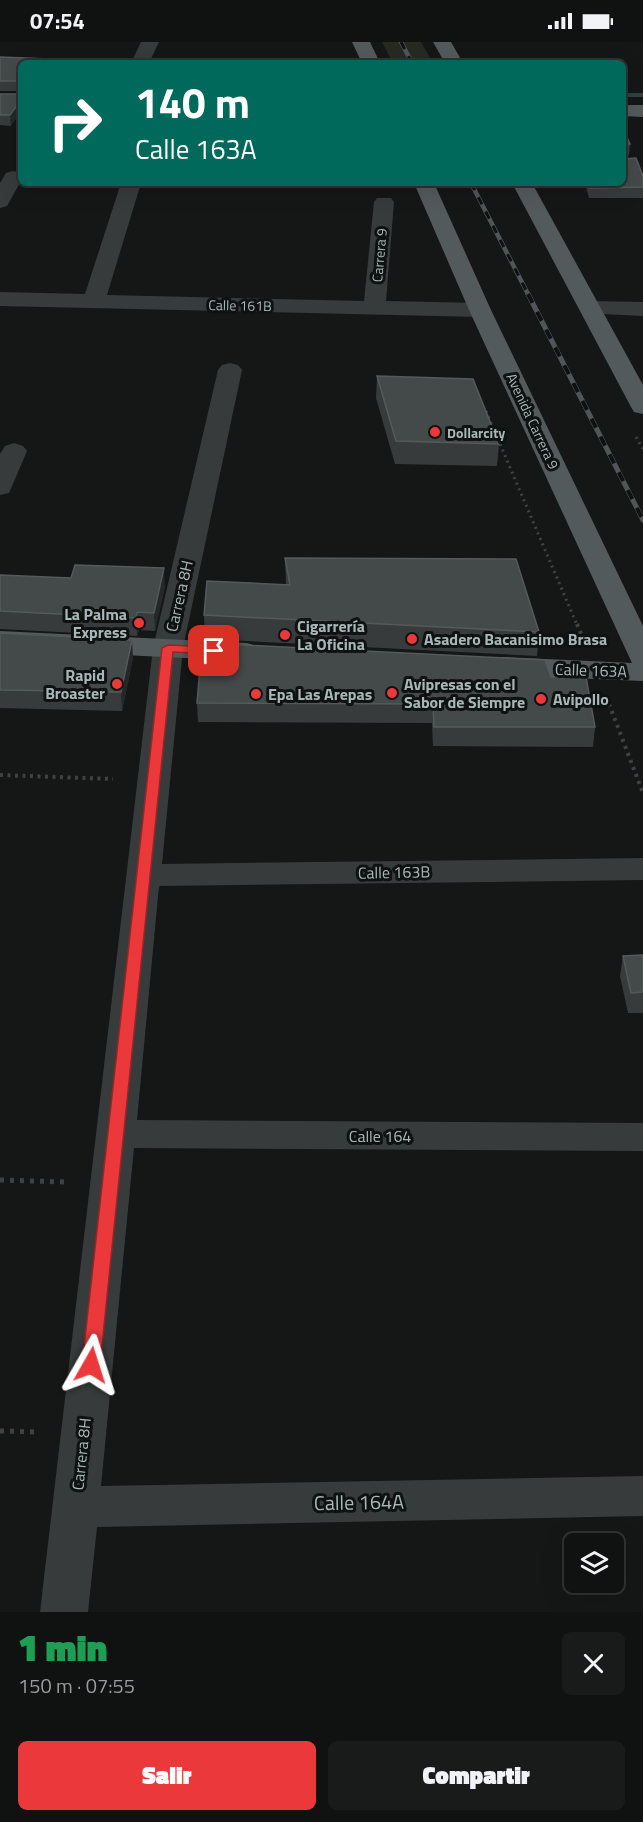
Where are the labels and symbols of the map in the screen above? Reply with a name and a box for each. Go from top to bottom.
street label: Carrera 9 [366,227,392,283]
street label: Calle 161B [208,294,272,316]
street label: Avenida Carrera 9 [502,369,565,473]
place label: Dollarcity [447,422,505,443]
marker: Dollarcity [428,425,442,439]
street label: Carrera 8H [159,558,199,634]
place label: La Palma Express [64,602,127,644]
place label: Cigarrería La Oficina [297,614,365,656]
marker: La Palma Express [132,616,146,630]
pin [188,625,239,676]
place label: Asadero Bacanisimo Brasa [424,627,607,651]
marker: Cigarrería La Oficina [278,628,292,642]
marker: Asadero Bacanisimo Brasa [405,632,419,646]
street label: Calle 163A [555,657,628,683]
place label: Rapid Broaster [45,663,105,705]
place label: Avipresas con el Sabor de Siempre [404,672,525,714]
marker: Rapid Broaster [110,677,124,691]
place label: Epa Las Arepas [268,682,372,706]
marker: Avipresas con el Sabor de Siempre [385,686,399,700]
marker: Epa Las Arepas [249,687,263,701]
place label: Avipollo [553,687,609,711]
marker: Avipollo [534,692,548,706]
street label: Calle 163B [358,859,431,885]
street label: Calle 164 [349,1124,411,1148]
position arrow [59,1333,123,1397]
street label: Carrera 8H [65,1417,97,1491]
street label: Calle 164A [314,1486,404,1518]

